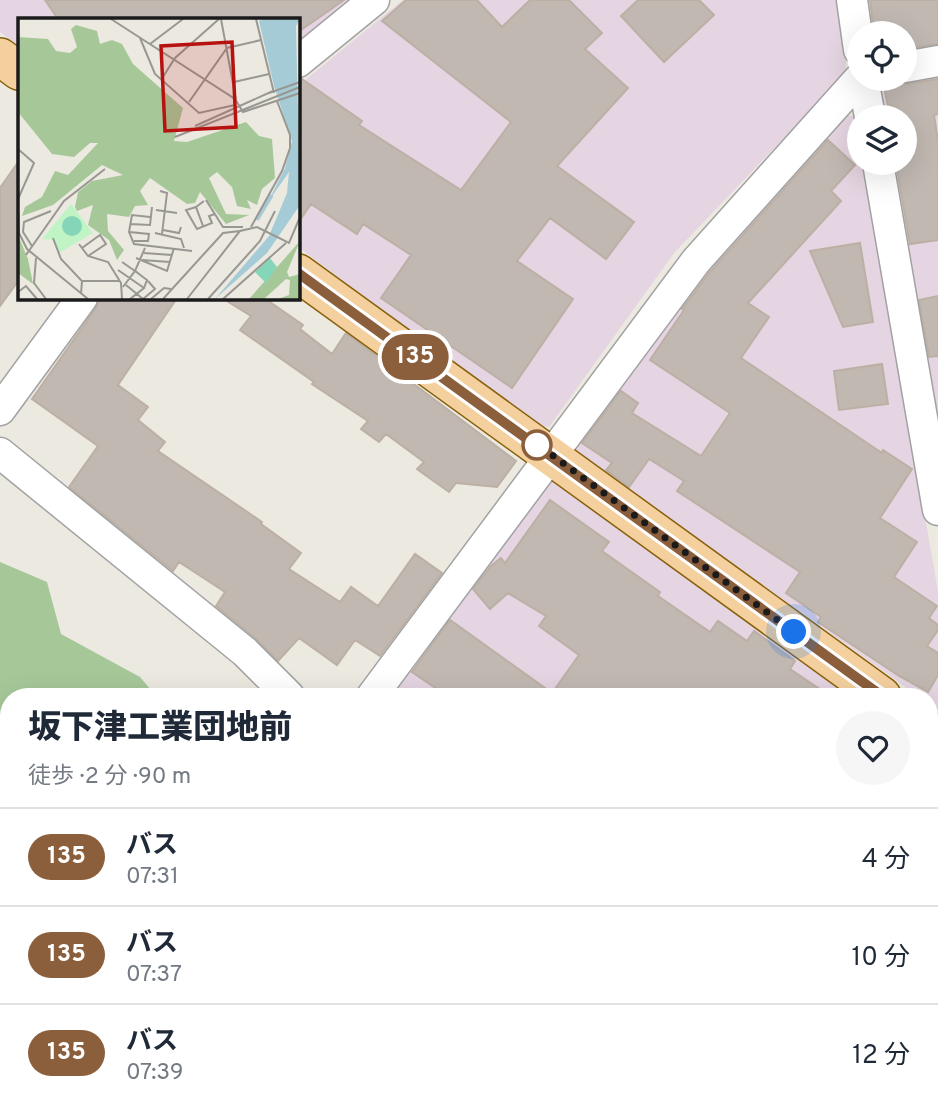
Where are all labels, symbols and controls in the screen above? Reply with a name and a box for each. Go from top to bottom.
inset map [18,18,299,299]
map controls [847,21,917,175]
button: locate [847,21,917,91]
button: layers [847,105,917,175]
line badge: 135 [375,334,455,380]
text: 135 [396,342,434,372]
unlabelled marker [522,430,552,460]
your location [776,614,811,649]
text: 坂下津工業団地前 [28,709,292,751]
button: heart [836,711,910,785]
text: 徒歩 · 2 分 · 90 m [28,763,191,792]
text: バス [126,830,178,863]
text: 135 [47,842,86,872]
text: 4 分 [862,844,910,877]
text: 07:31 [126,863,179,892]
text: バス [126,928,178,961]
text: 135 [47,940,86,970]
text: 10 分 [851,942,910,975]
text: 07:37 [126,961,182,990]
text: バス [126,1026,178,1059]
text: 135 [47,1038,86,1068]
text: 12 分 [852,1040,910,1073]
text: 07:39 [126,1059,183,1088]

